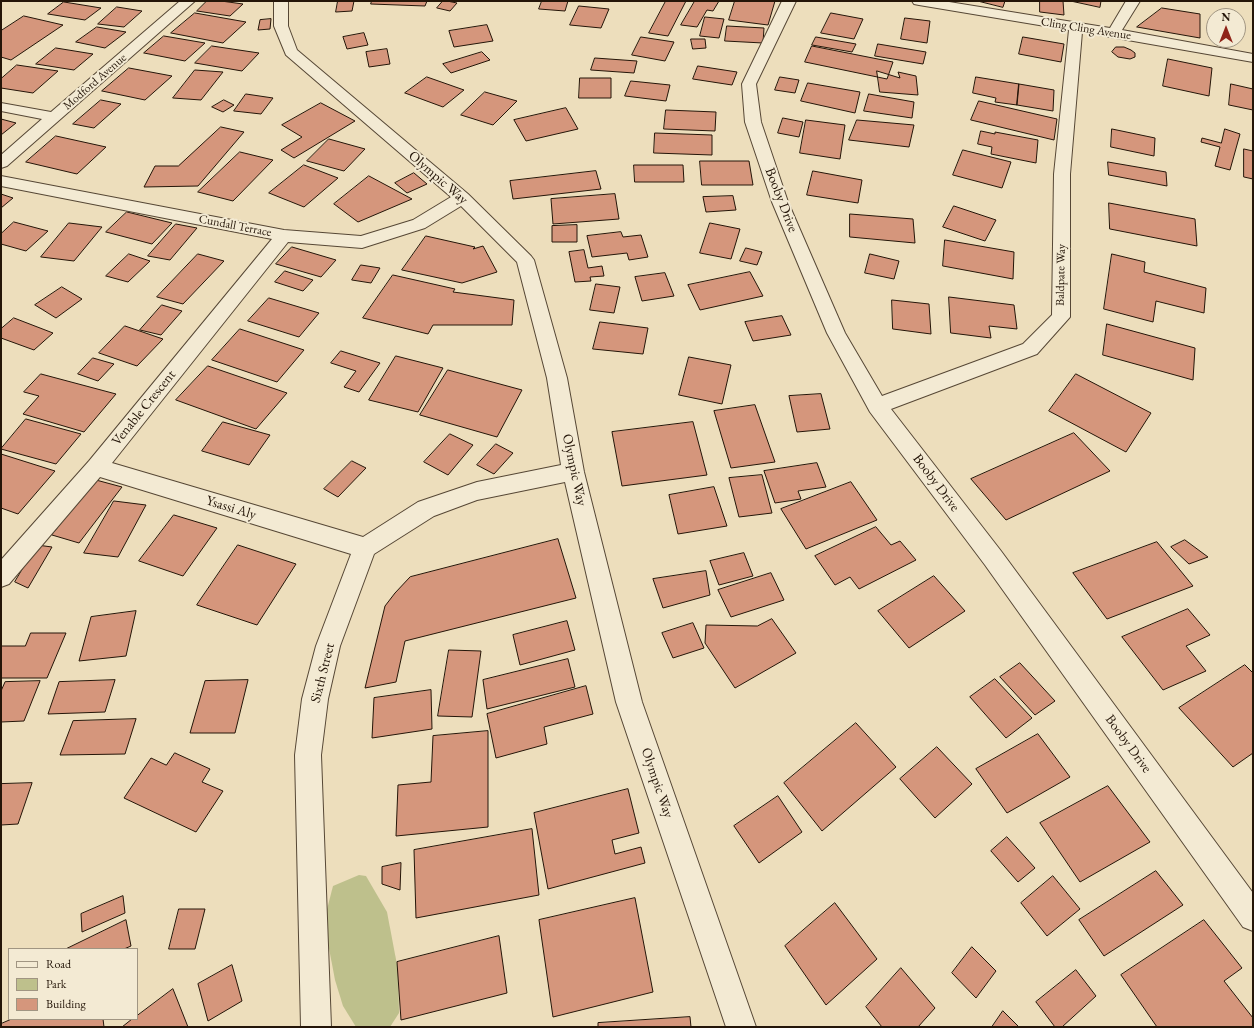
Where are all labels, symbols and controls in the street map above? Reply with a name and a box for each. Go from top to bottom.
north arrow [1206,8,1246,48]
text: N [1222,10,1230,24]
street label: Cling Cling Avenue [1040,15,1132,43]
street label: Modford Avenue [60,51,130,113]
street label: Olympic Way [405,148,471,208]
street label: Booby Drive [761,165,801,235]
street label: Cundall Terrace [197,212,273,240]
street label: Baldpate Way [1053,244,1069,306]
street label: Venable Crescent [108,367,180,449]
street label: Olympic Way [558,432,590,508]
street label: Booby Drive [909,451,963,515]
street label: Ysassi Aly [204,492,258,524]
street label: Sixth Street [307,641,339,705]
street label: Booby Drive [1101,712,1155,776]
street label: Olympic Way [637,746,677,820]
legend [8,948,138,1020]
text: Road [46,956,71,972]
text: Park [46,976,66,992]
text: Building [46,996,86,1012]

